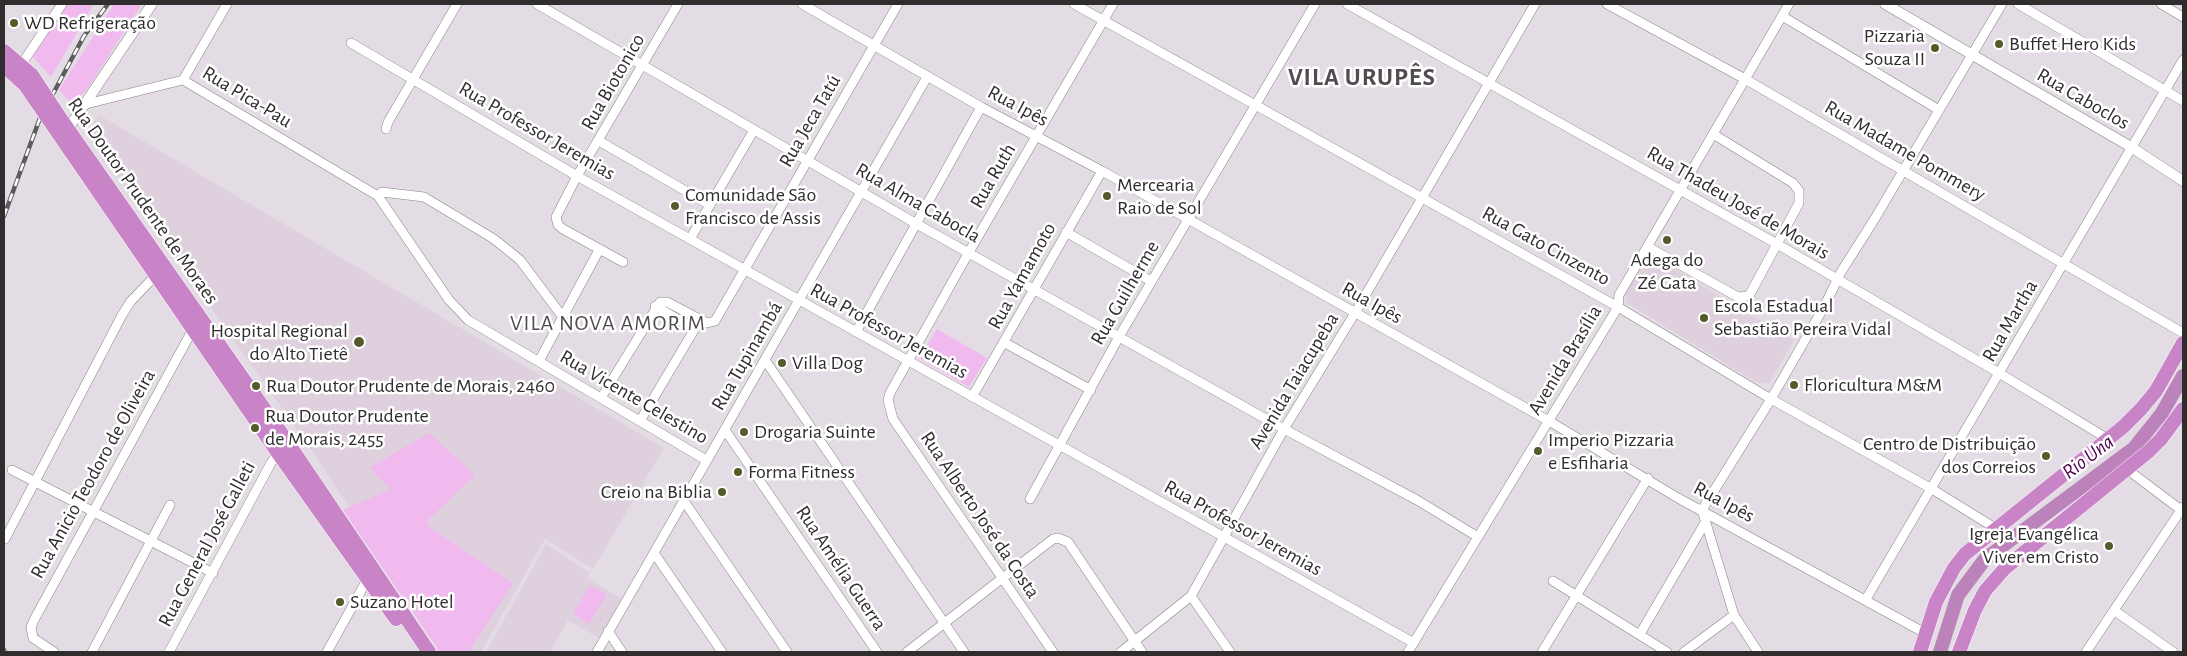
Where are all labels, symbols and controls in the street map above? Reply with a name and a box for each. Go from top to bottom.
place label: WD Refrigeração [24,11,156,35]
marker: WD Refrigeração [8,17,20,29]
place label: Pizzaria Souza II [1864,24,1925,71]
street label: Rua Biotonico [576,30,650,134]
place label: Buffet Hero Kids [2009,32,2136,56]
marker: Buffet Hero Kids [1993,38,2005,50]
marker: Pizzaria Souza II [1929,42,1941,54]
street label: Rua Pica-Pau [198,61,296,133]
district label: VILA URUPÊS [1287,62,1437,92]
street label: Rua Caboclos [2032,63,2134,135]
street label: Rua Jeca Tatú [774,70,846,172]
street label: Rua Professor Jeremias [454,76,620,186]
street label: Rua Ipês [983,80,1053,132]
street label: Rua Doutor Prudente de Moraes [62,93,224,309]
street label: Rua Madame Pommery [1820,95,1990,207]
street label: Rua Ruth [965,139,1021,213]
street label: Rua Thadeu José de Morais [1642,141,1834,265]
street label: Rua Alma Cabocla [851,158,985,248]
place label: Mercearia Raio de Sol [1117,173,1202,220]
place label: Comunidade São Francisco de Assis [685,183,821,230]
marker: Mercearia Raio de Sol [1101,190,1113,202]
marker: Comunidade São Francisco de Assis [669,200,681,212]
street label: Rua Gato Cinzento [1478,201,1614,291]
street label: Rua Yamamoto [983,218,1061,334]
marker: Adega do Zé Gata [1661,234,1673,246]
street label: Rua Guilherme [1086,237,1164,349]
place label: Adega do Zé Gata [1631,248,1703,295]
street label: Rua Martha [1977,276,2043,366]
street label: Rua Ipês [1337,277,1407,329]
street label: Rua Professor Jeremias [806,278,972,384]
place label: Escola Estadual Sebastião Pereira Vidal [1714,294,1891,341]
street label: Rua Tupinambá [706,297,788,415]
street label: Avenida Brasília [1523,301,1607,419]
street label: Avenida Taiacupeba [1244,308,1344,454]
district label: VILA NOVA AMORIM [508,310,708,336]
marker: Escola Estadual Sebastião Pereira Vidal [1698,312,1710,324]
place label: Hospital Regional do Alto Tietê [211,319,348,366]
marker: Hospital Regional do Alto Tietê [352,335,366,349]
street label: Rua Vicente Celestino [555,345,713,449]
place label: Villa Dog [792,351,863,375]
marker: Villa Dog [776,357,788,369]
street label: Rua Anicio Teodoro de Oliveira [25,365,161,583]
place label: Floricultura M&M [1804,373,1942,397]
place label: Rua Doutor Prudente de Morais, 2460 [266,374,555,398]
marker: Floricultura M&M [1788,379,1800,391]
marker: Rua Doutor Prudente de Morais, 2460 [250,380,262,392]
place label: Rua Doutor Prudente de Morais, 2455 [265,404,429,451]
place label: Drogaria Suinte [754,420,876,444]
marker: Rua Doutor Prudente de Morais, 2455 [249,422,261,434]
marker: Drogaria Suinte [738,426,750,438]
street label: Rua Alberto José da Costa [915,427,1045,603]
place label: Imperio Pizzaria e Esfiharia [1548,428,1674,475]
water label: Rio Una [2057,429,2119,485]
place label: Centro de Distribuição dos Correios [1863,432,2036,479]
marker: Imperio Pizzaria e Esfiharia [1532,445,1544,457]
marker: Centro de Distribuição dos Correios [2040,450,2052,462]
street label: Rua General José Galleti [153,457,261,631]
place label: Forma Fitness [748,460,855,484]
marker: Forma Fitness [732,466,744,478]
street label: Rua Professor Jeremias [1160,475,1326,581]
street label: Rua Ipês [1689,476,1759,528]
place label: Creio na Biblia [601,480,712,504]
marker: Creio na Biblia [716,486,728,498]
street label: Rua Amélia Guerra [790,501,892,635]
place label: Igreja Evangélica Viver em Cristo [1969,522,2099,569]
marker: Igreja Evangélica Viver em Cristo [2103,540,2115,552]
place label: Suzano Hotel [350,590,454,614]
marker: Suzano Hotel [334,596,346,608]

